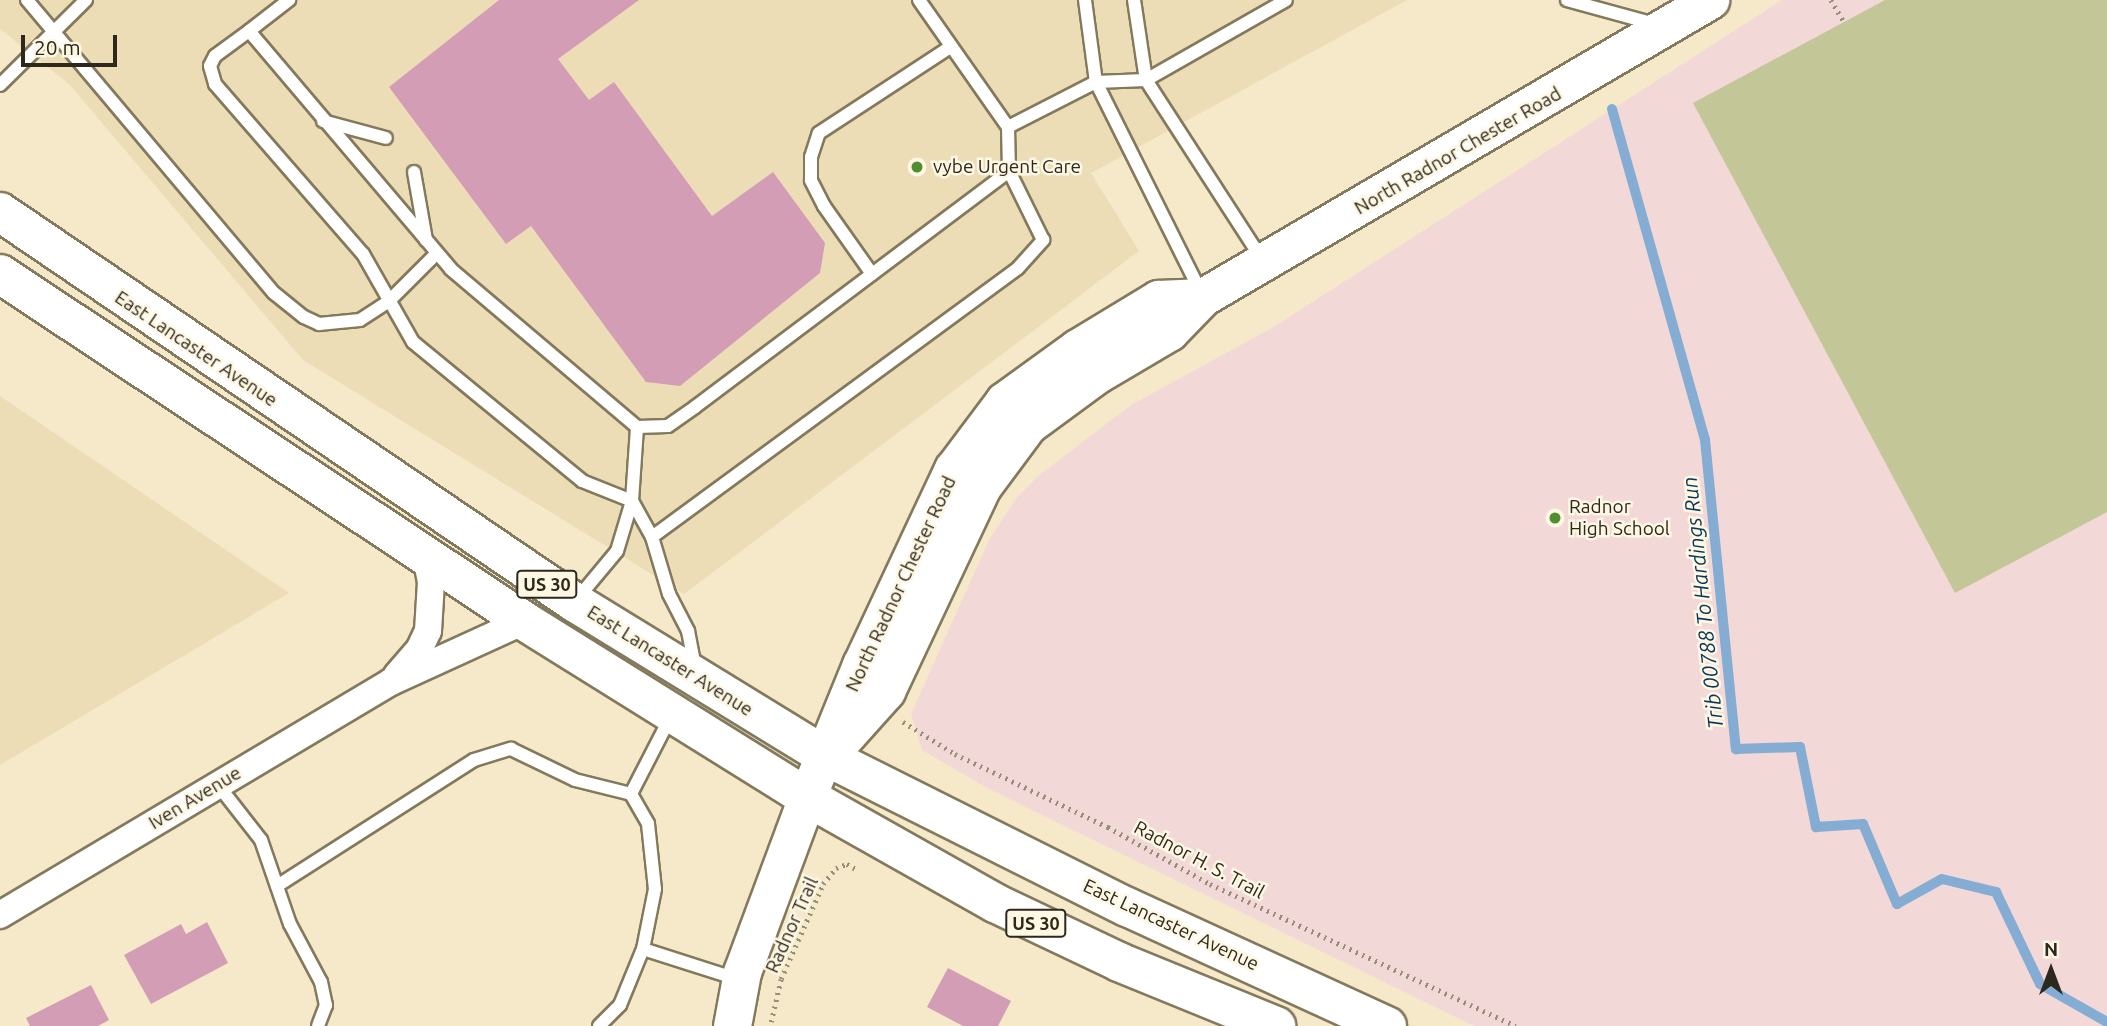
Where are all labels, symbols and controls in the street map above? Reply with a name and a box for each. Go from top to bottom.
scale bar [24,21,121,65]
text: 20 m [34,35,81,59]
street label: North Radnor Chester Road [1350,82,1566,220]
place label: vybe Urgent Care [933,156,1081,178]
marker: vybe Urgent Care [907,157,927,177]
street label: East Lancaster Avenue [110,286,282,412]
street label: North Radnor Chester Road [841,473,961,695]
water label: Trib 00788 To Hardings Run [1676,476,1728,730]
place label: Radnor High School [1569,496,1670,540]
marker: Radnor High School [1547,510,1563,526]
road number: US 30 [516,570,578,598]
street label: East Lancaster Avenue [583,601,757,721]
street label: Iven Avenue [145,761,245,835]
street label: Radnor H. S. Trail [1130,816,1268,904]
street label: Radnor Trail [761,873,823,977]
street label: East Lancaster Avenue [1080,874,1262,976]
road number: US 30 [1004,908,1068,938]
north arrow [2016,935,2086,1005]
text: N [2044,938,2058,960]

